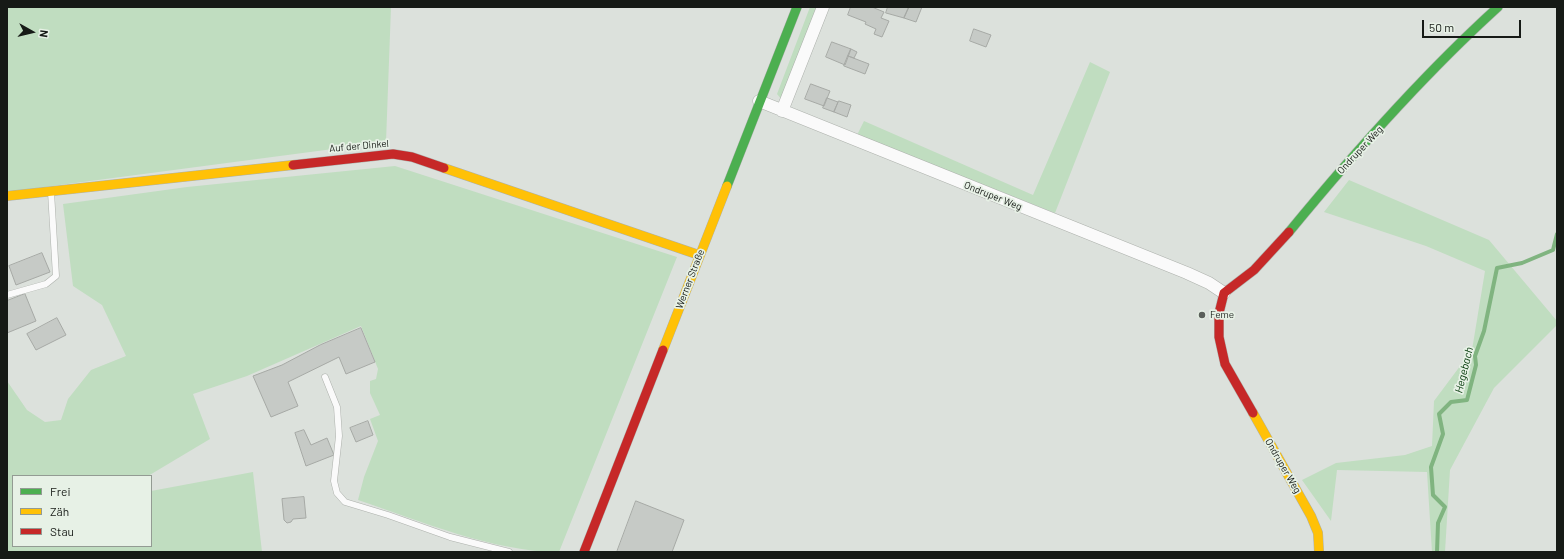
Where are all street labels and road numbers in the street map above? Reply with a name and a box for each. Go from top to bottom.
street label: Ondruper Weg [1335,123,1385,177]
street label: Auf der Dinkel [329,137,389,155]
street label: Ondruper Weg [962,179,1024,213]
street label: Werner Straße [673,248,707,310]
street label: Ondruper Weg [1262,436,1304,496]

